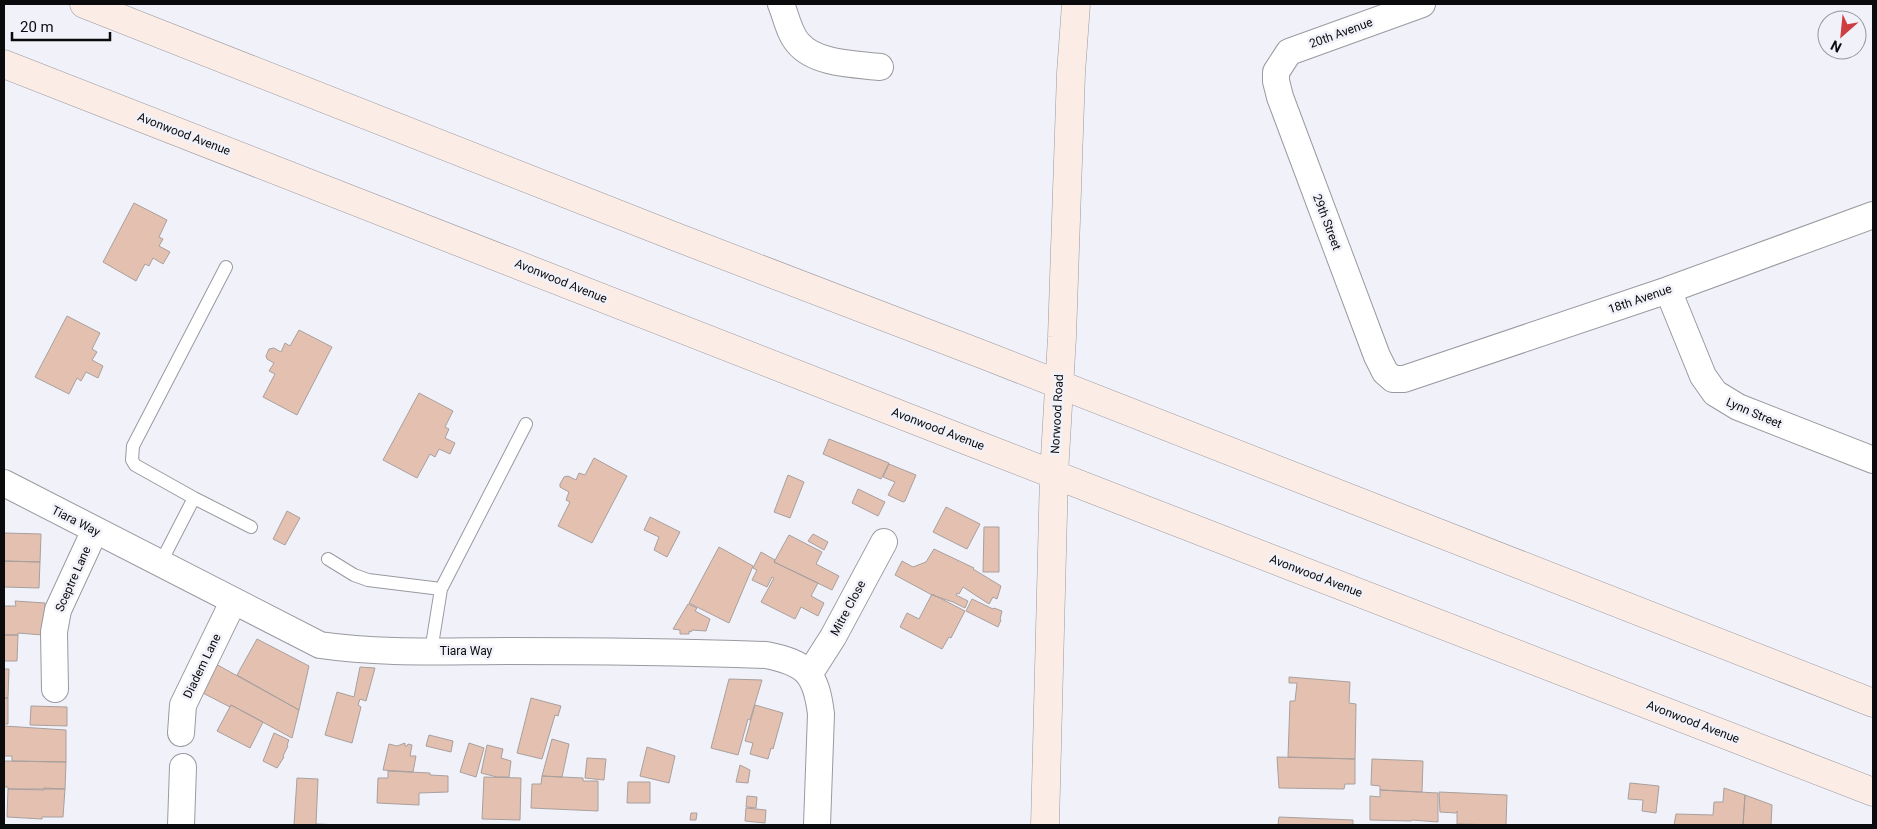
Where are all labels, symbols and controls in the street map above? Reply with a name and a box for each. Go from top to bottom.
scale bar [12,10,110,42]
north arrow [1817,10,1867,60]
street label: 20th Avenue [1307,15,1375,51]
text: 20 m [20,18,54,36]
text: N [1828,37,1844,56]
street label: Avonwood Avenue [136,110,232,158]
street label: 29th Street [1310,192,1344,252]
street label: Avonwood Avenue [513,256,609,306]
street label: 18th Avenue [1606,282,1674,316]
street label: Norwood Road [1048,374,1066,454]
street label: Lynn Street [1724,395,1784,431]
street label: Avonwood Avenue [890,405,986,453]
street label: Tiara Way [49,503,103,539]
street label: Sceptre Lane [52,544,94,614]
street label: Avonwood Avenue [1268,552,1364,600]
street label: Mitre Close [828,578,868,638]
street label: Diadem Lane [180,632,224,700]
street label: Tiara Way [440,644,493,658]
street label: Avonwood Avenue [1645,698,1741,746]

